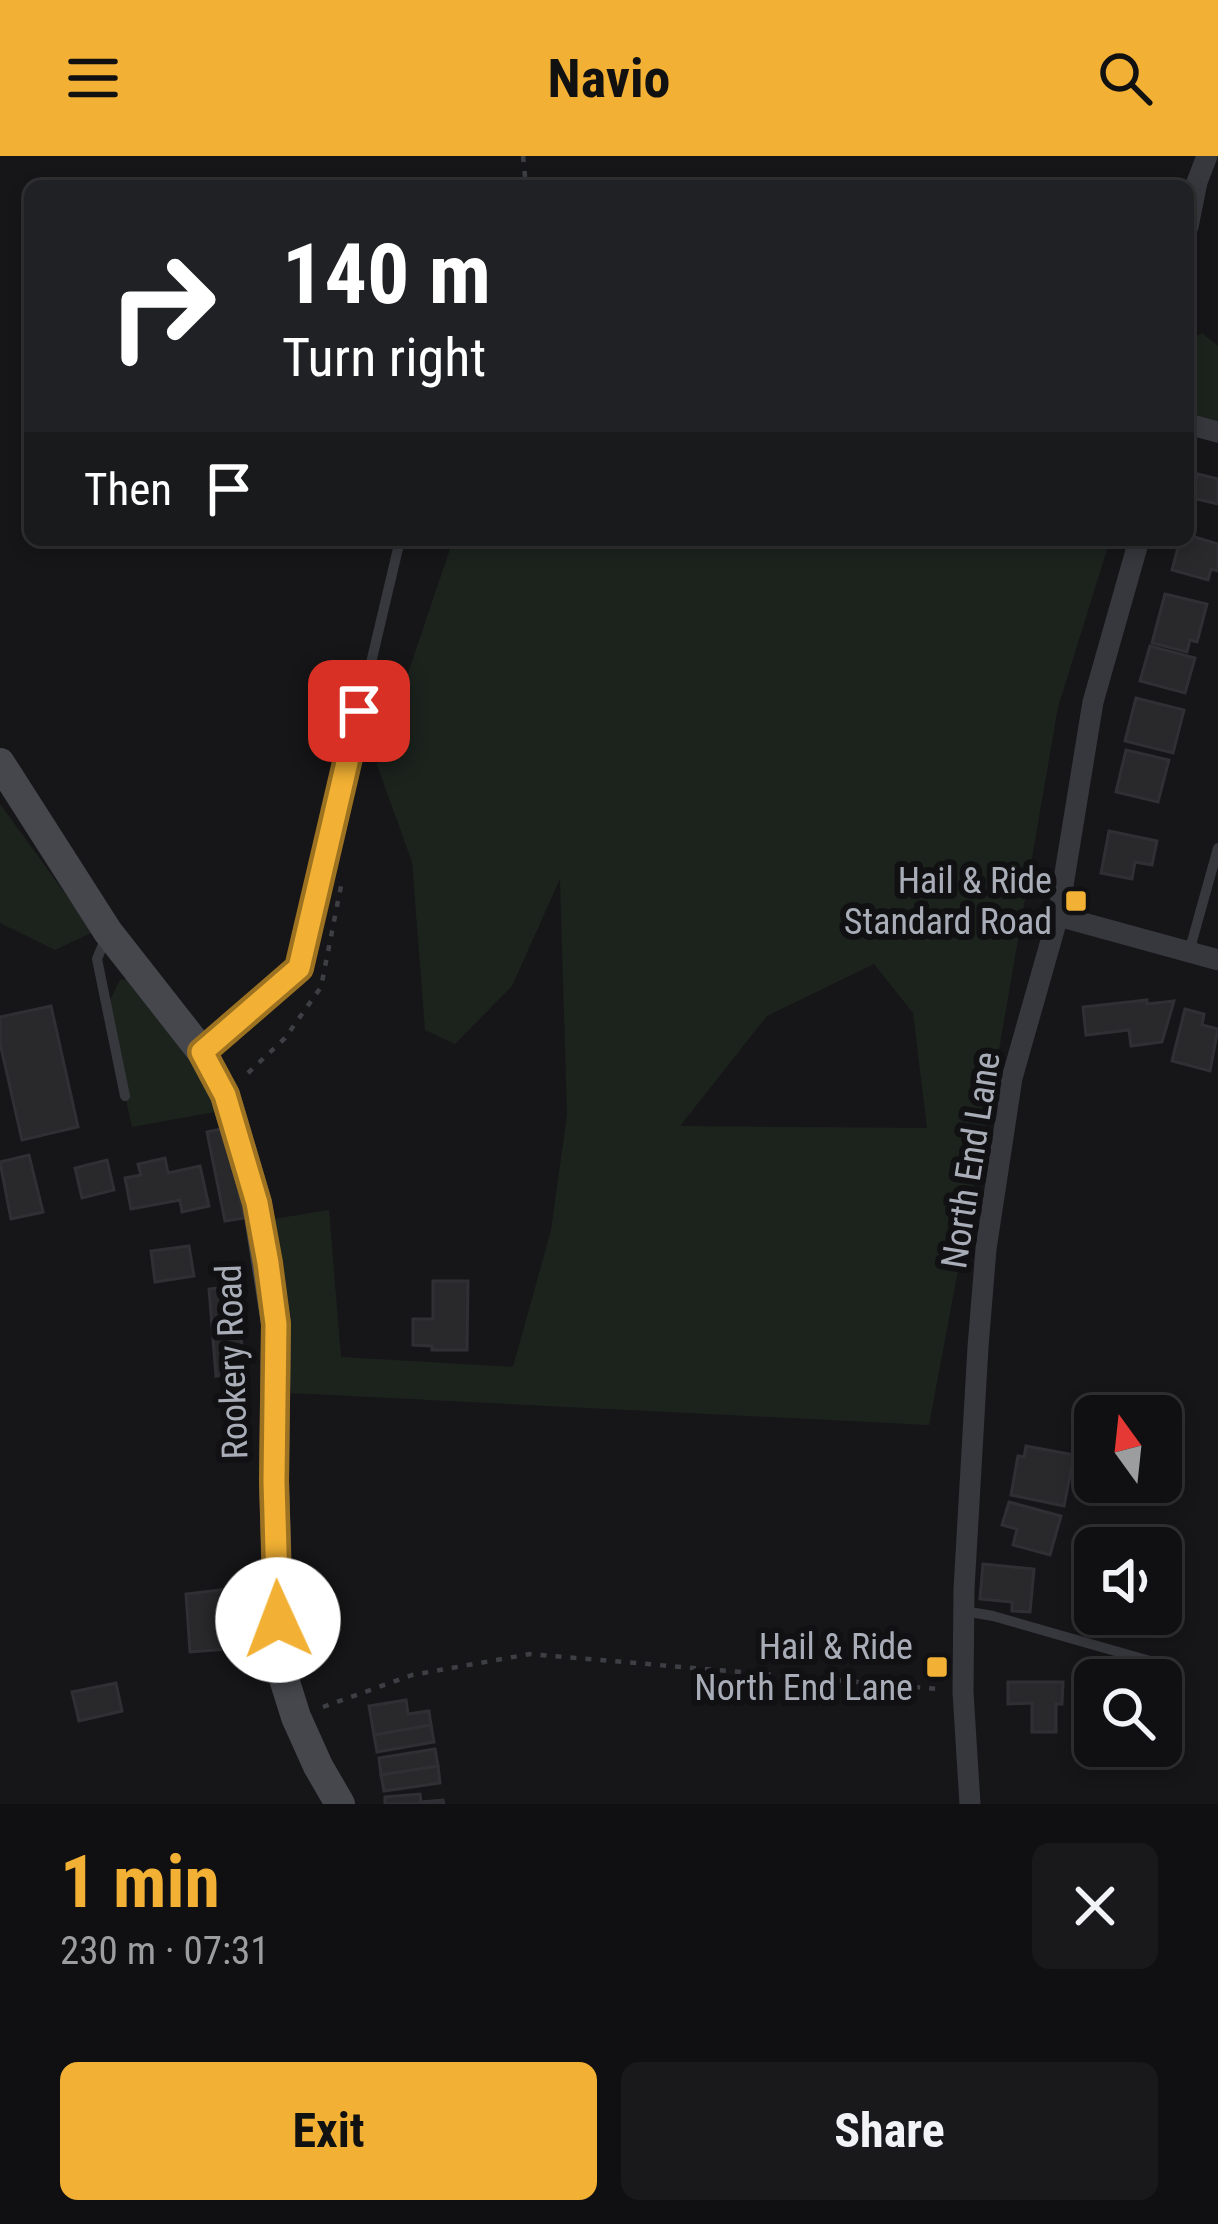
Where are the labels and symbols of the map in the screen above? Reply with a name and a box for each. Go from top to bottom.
pin [308,660,410,762]
place label: Hail & Ride Standard Road [844,860,1052,943]
marker: Hail & Ride Standard Road [1063,888,1089,914]
street label: North End Lane [933,1049,1009,1271]
street label: Rookery Road [208,1264,256,1460]
north arrow [1074,1395,1182,1503]
position arrow [215,1557,341,1683]
place label: Hail & Ride North End Lane [694,1626,913,1709]
marker: Hail & Ride North End Lane [924,1654,950,1680]

